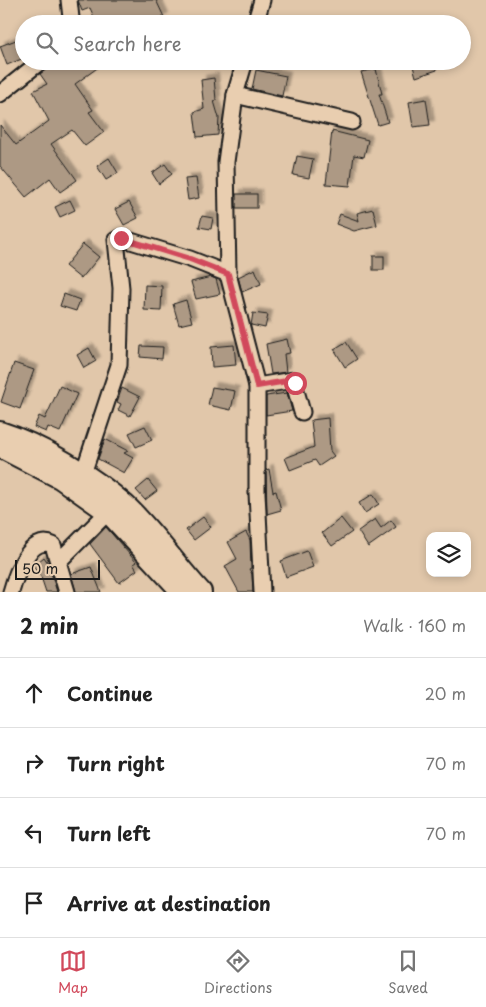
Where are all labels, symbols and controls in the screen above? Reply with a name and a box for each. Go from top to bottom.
search box [15,15,471,70]
icon: search [33,29,61,57]
text: Search here [73,29,182,57]
route end [110,227,133,250]
route start [284,372,307,395]
map controls [426,532,471,577]
button: layers [426,532,471,577]
scale bar [15,557,100,580]
text: 50 m [22,558,58,579]
text: 2 min [20,609,79,641]
text: Walk · 160 m [363,613,466,637]
icon: ahead [20,679,48,707]
text: Continue [67,679,153,707]
text: 20 m [425,681,466,705]
icon: right [20,749,48,777]
text: Turn right [67,749,165,777]
text: 70 m [426,751,466,775]
icon: left [20,819,48,847]
text: Turn left [67,819,151,847]
text: 70 m [426,821,466,845]
icon: arrive [20,889,48,917]
text: Arrive at destination [67,889,271,917]
tab: Map [58,947,88,998]
tab: Directions [204,947,272,998]
tab: Saved [388,947,428,998]

